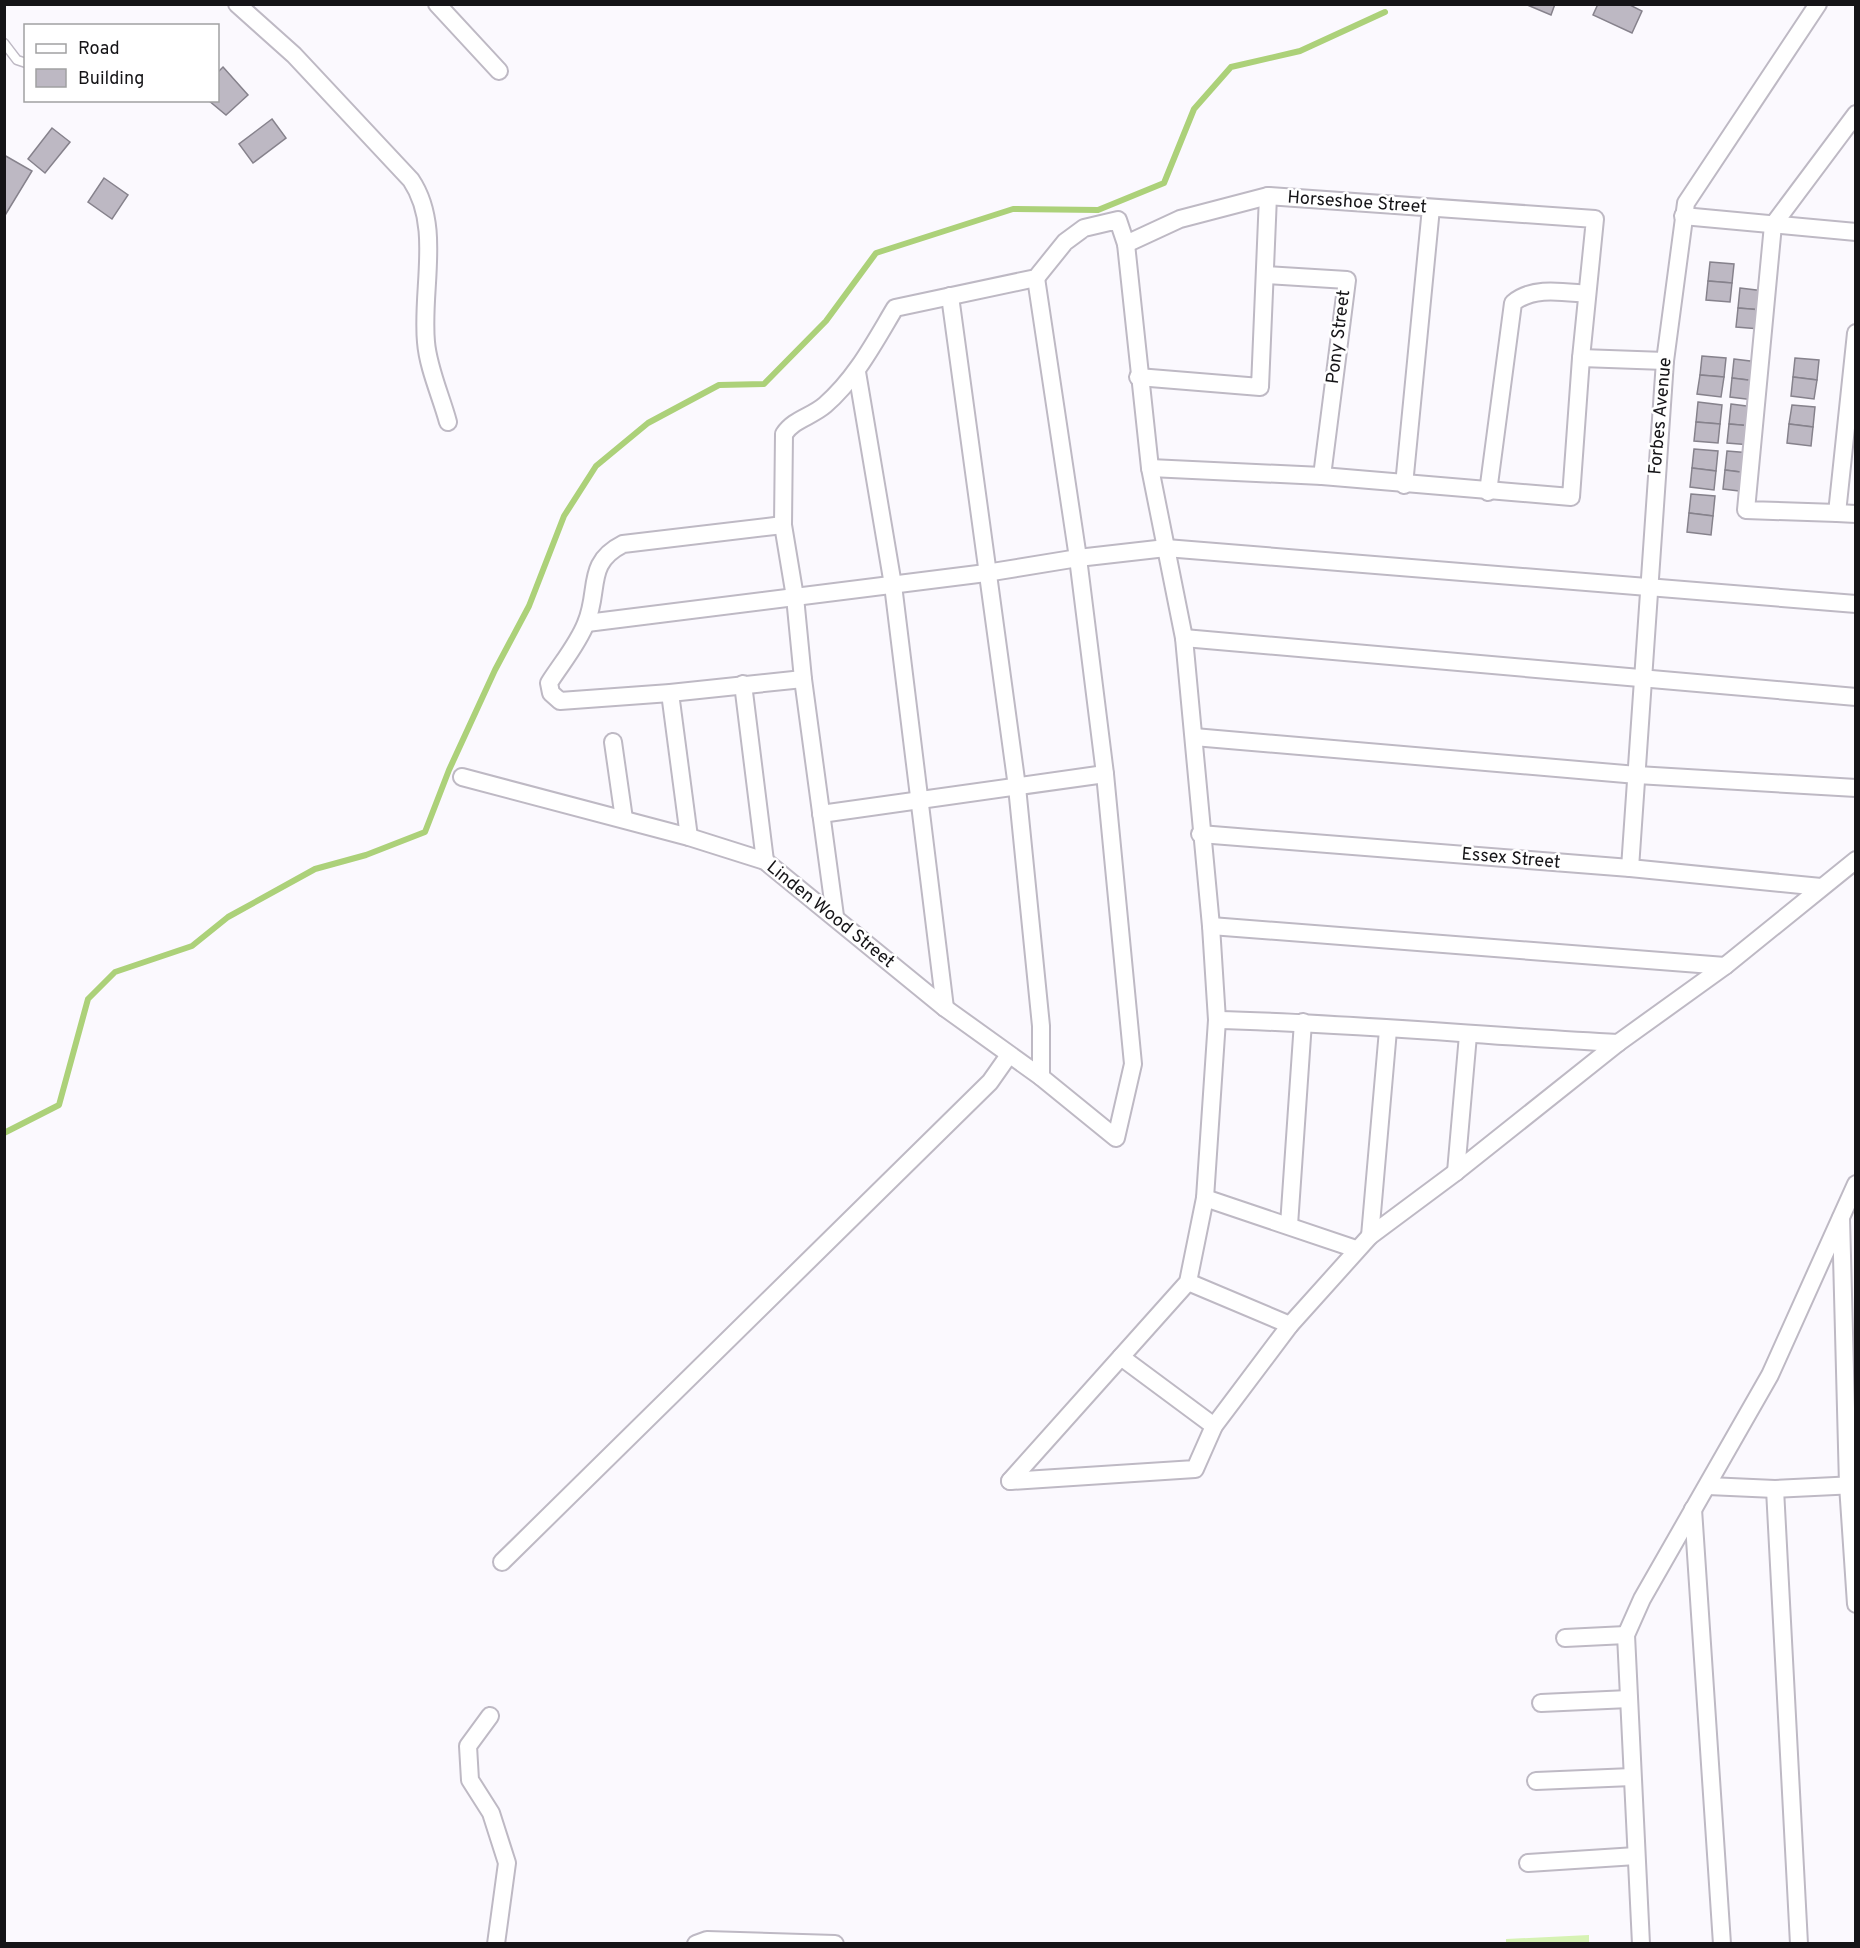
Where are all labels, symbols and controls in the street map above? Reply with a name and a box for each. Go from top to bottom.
legend [24,24,219,102]
text: Road [78,38,120,61]
text: Building [78,68,144,91]
street label: Horseshoe Street [1286,187,1428,219]
street label: Pony Street [1322,289,1356,385]
street label: Forbes Avenue [1644,356,1678,476]
street label: Essex Street [1460,843,1562,875]
street label: Linden Wood Street [761,856,899,974]

